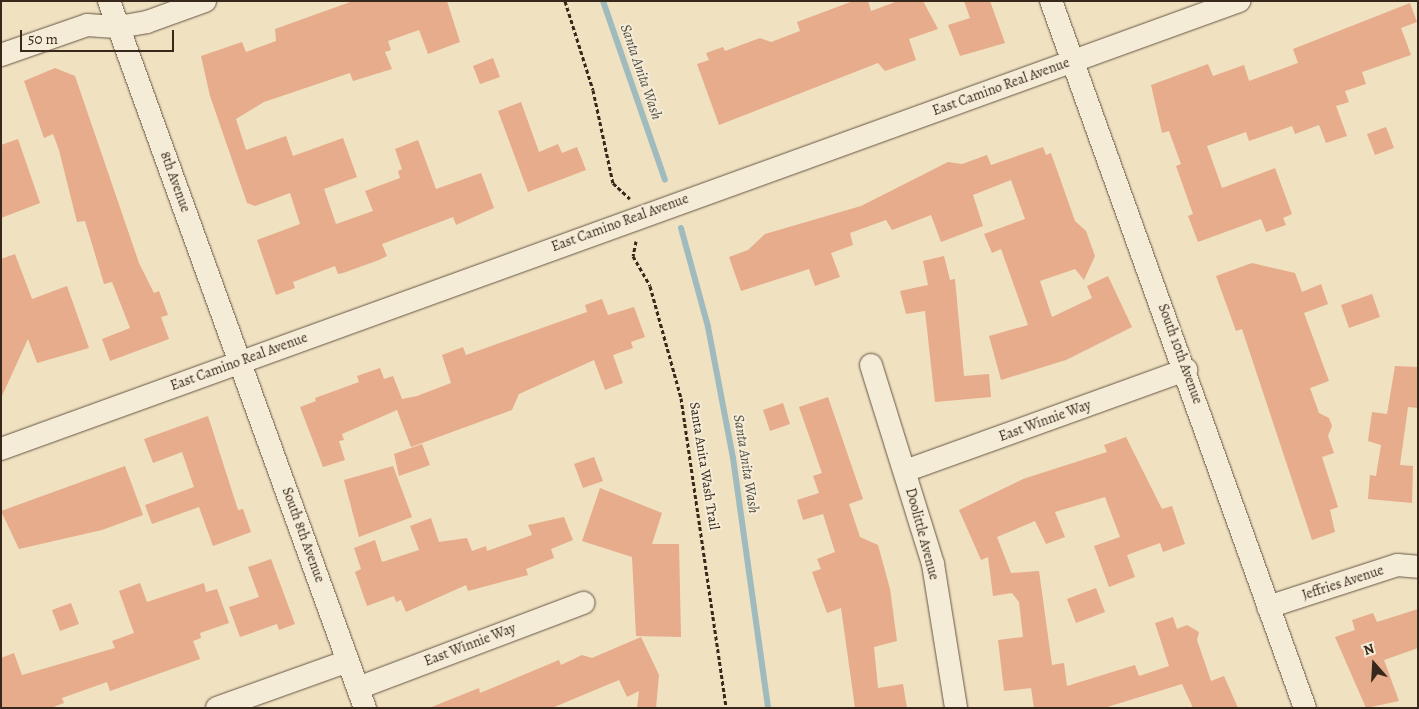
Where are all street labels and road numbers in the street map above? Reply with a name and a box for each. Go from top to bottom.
street label: East Camino Real Avenue [930,54,1072,120]
street label: 8th Avenue [156,149,194,215]
street label: East Camino Real Avenue [549,190,691,256]
street label: South 10th Avenue [1154,302,1206,406]
street label: East Camino Real Avenue [168,329,310,395]
street label: East Winnie Way [997,397,1093,445]
street label: Santa Anita Wash Trail [686,401,722,531]
street label: South 8th Avenue [278,485,328,585]
street label: Doolittle Avenue [902,486,942,582]
street label: Jeffries Avenue [1300,562,1386,604]
street label: East Winnie Way [422,620,518,670]

